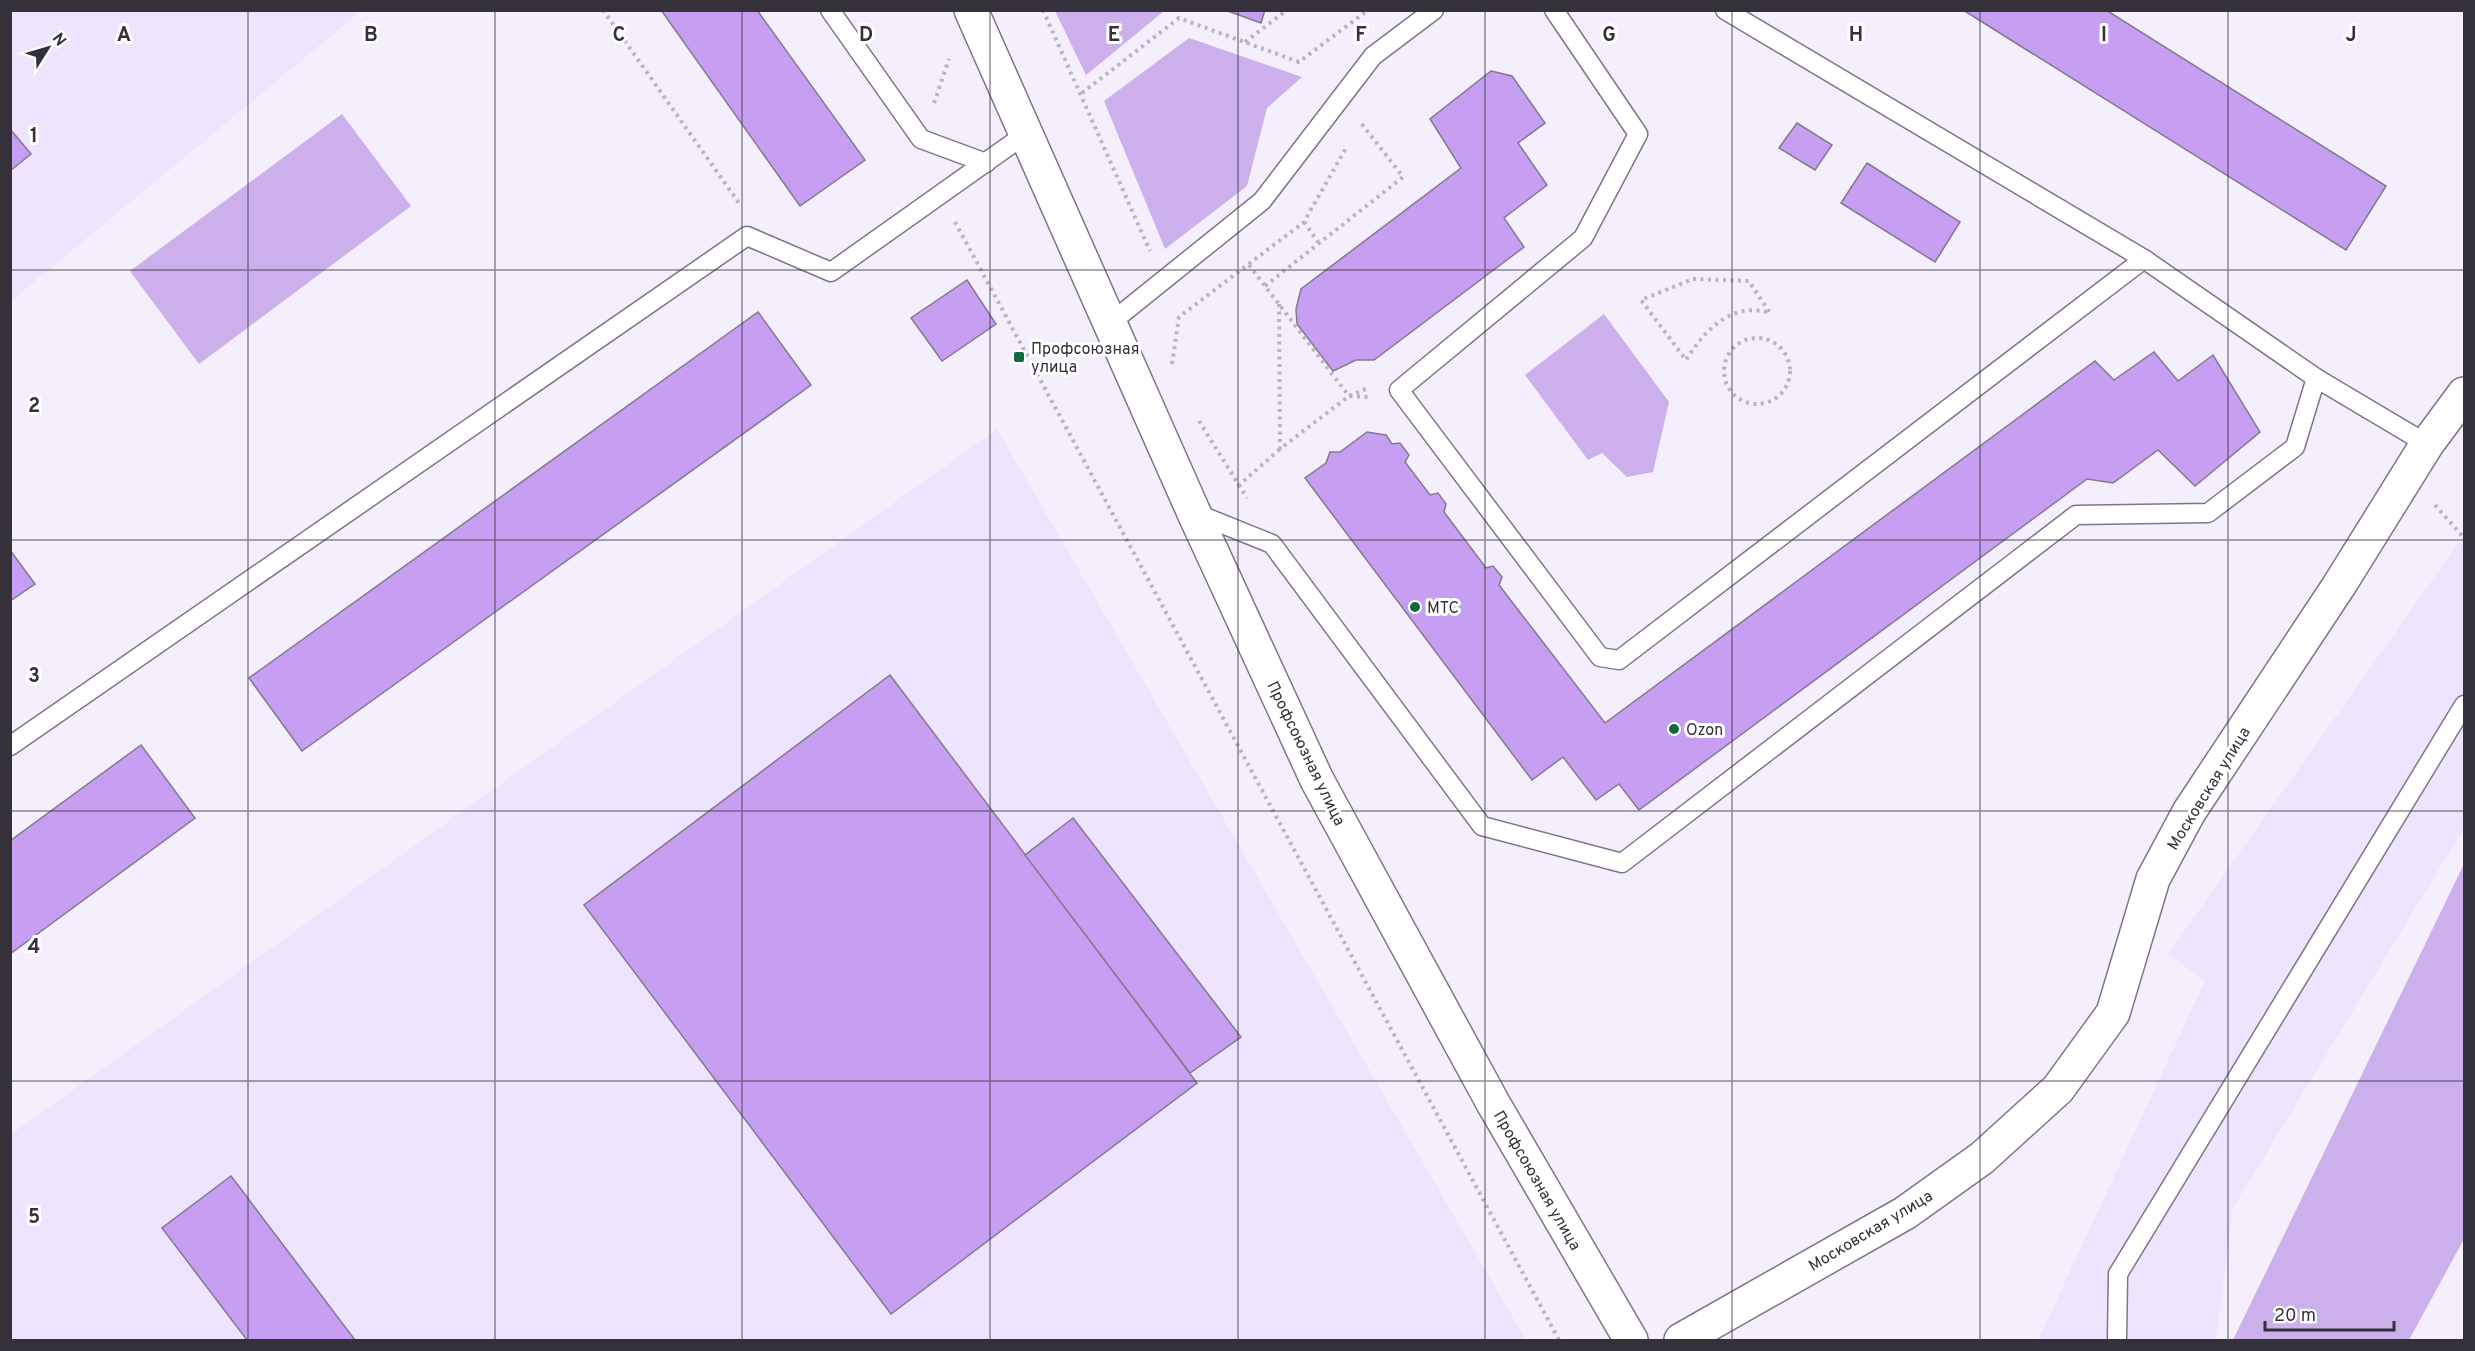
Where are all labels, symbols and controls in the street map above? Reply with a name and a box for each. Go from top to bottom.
north arrow [18,18,78,78]
text: A [117,23,131,49]
text: B [364,23,378,49]
text: C [613,23,625,49]
text: D [859,23,873,49]
text: E [1108,23,1120,49]
text: F [1355,23,1367,49]
text: G [1602,23,1616,49]
text: H [1849,23,1863,49]
text: I [2101,23,2107,49]
text: J [2345,23,2357,49]
text: N [47,30,70,51]
text: 1 [30,124,38,150]
place label: Профсоюзная улица [1031,340,1139,378]
marker: Профсоюзная улица [1012,350,1026,364]
text: 2 [28,394,40,420]
place label: МТС [1427,599,1459,619]
marker: МТС [1408,600,1422,614]
text: 3 [28,664,40,690]
street label: Профсоюзная улица [1262,678,1349,829]
place label: Ozon [1686,721,1723,741]
marker: Ozon [1667,722,1681,736]
street label: Московская улица [2164,724,2256,854]
text: 4 [28,935,40,961]
street label: Профсоюзная улица [1488,1107,1585,1255]
street label: Московская улица [1805,1187,1937,1277]
text: 5 [28,1205,40,1231]
scale bar [2265,1294,2394,1332]
text: 20 m [2274,1305,2316,1328]

